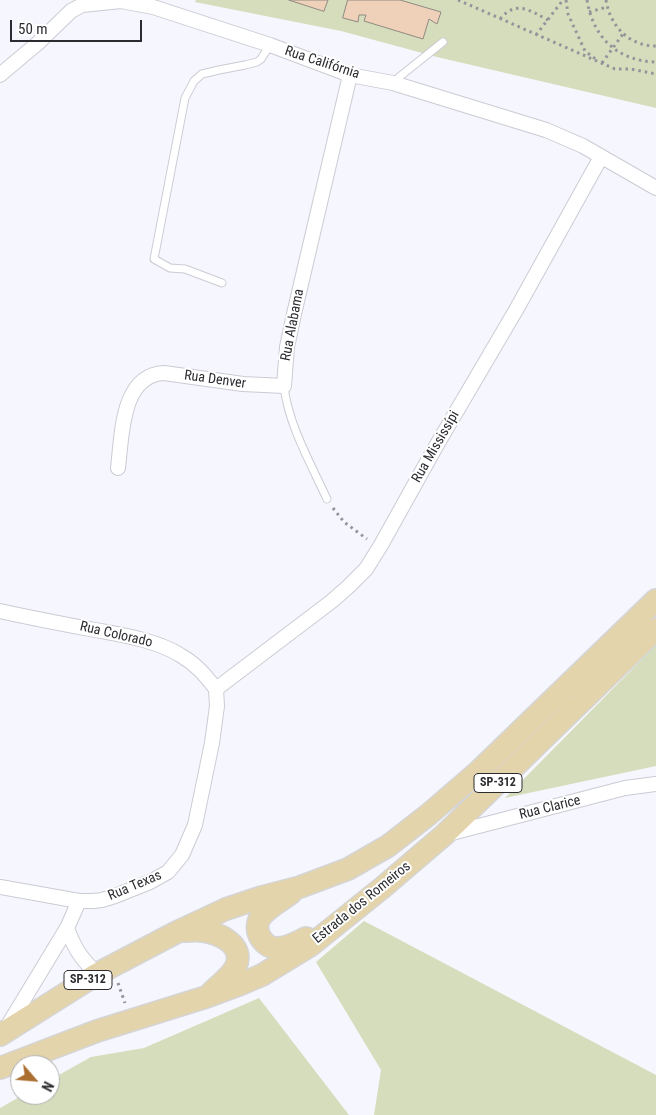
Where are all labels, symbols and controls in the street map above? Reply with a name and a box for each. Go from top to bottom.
scale bar [12,10,145,42]
text: 50 m [18,20,48,38]
street label: Rua Califórnia [282,43,362,83]
street label: Rua Alabama [278,288,308,362]
street label: Rua Denver [183,367,247,393]
street label: Rua Mississípi [409,408,463,486]
street label: Rua Colorado [78,618,154,652]
road number: SP-312 [474,774,522,792]
street label: Rua Clarice [518,792,582,824]
street label: Estrada dos Romeiros [310,858,414,948]
street label: Rua Texas [106,867,164,905]
road number: SP-312 [64,970,112,990]
north arrow [10,1055,60,1105]
text: N [38,1079,57,1094]

